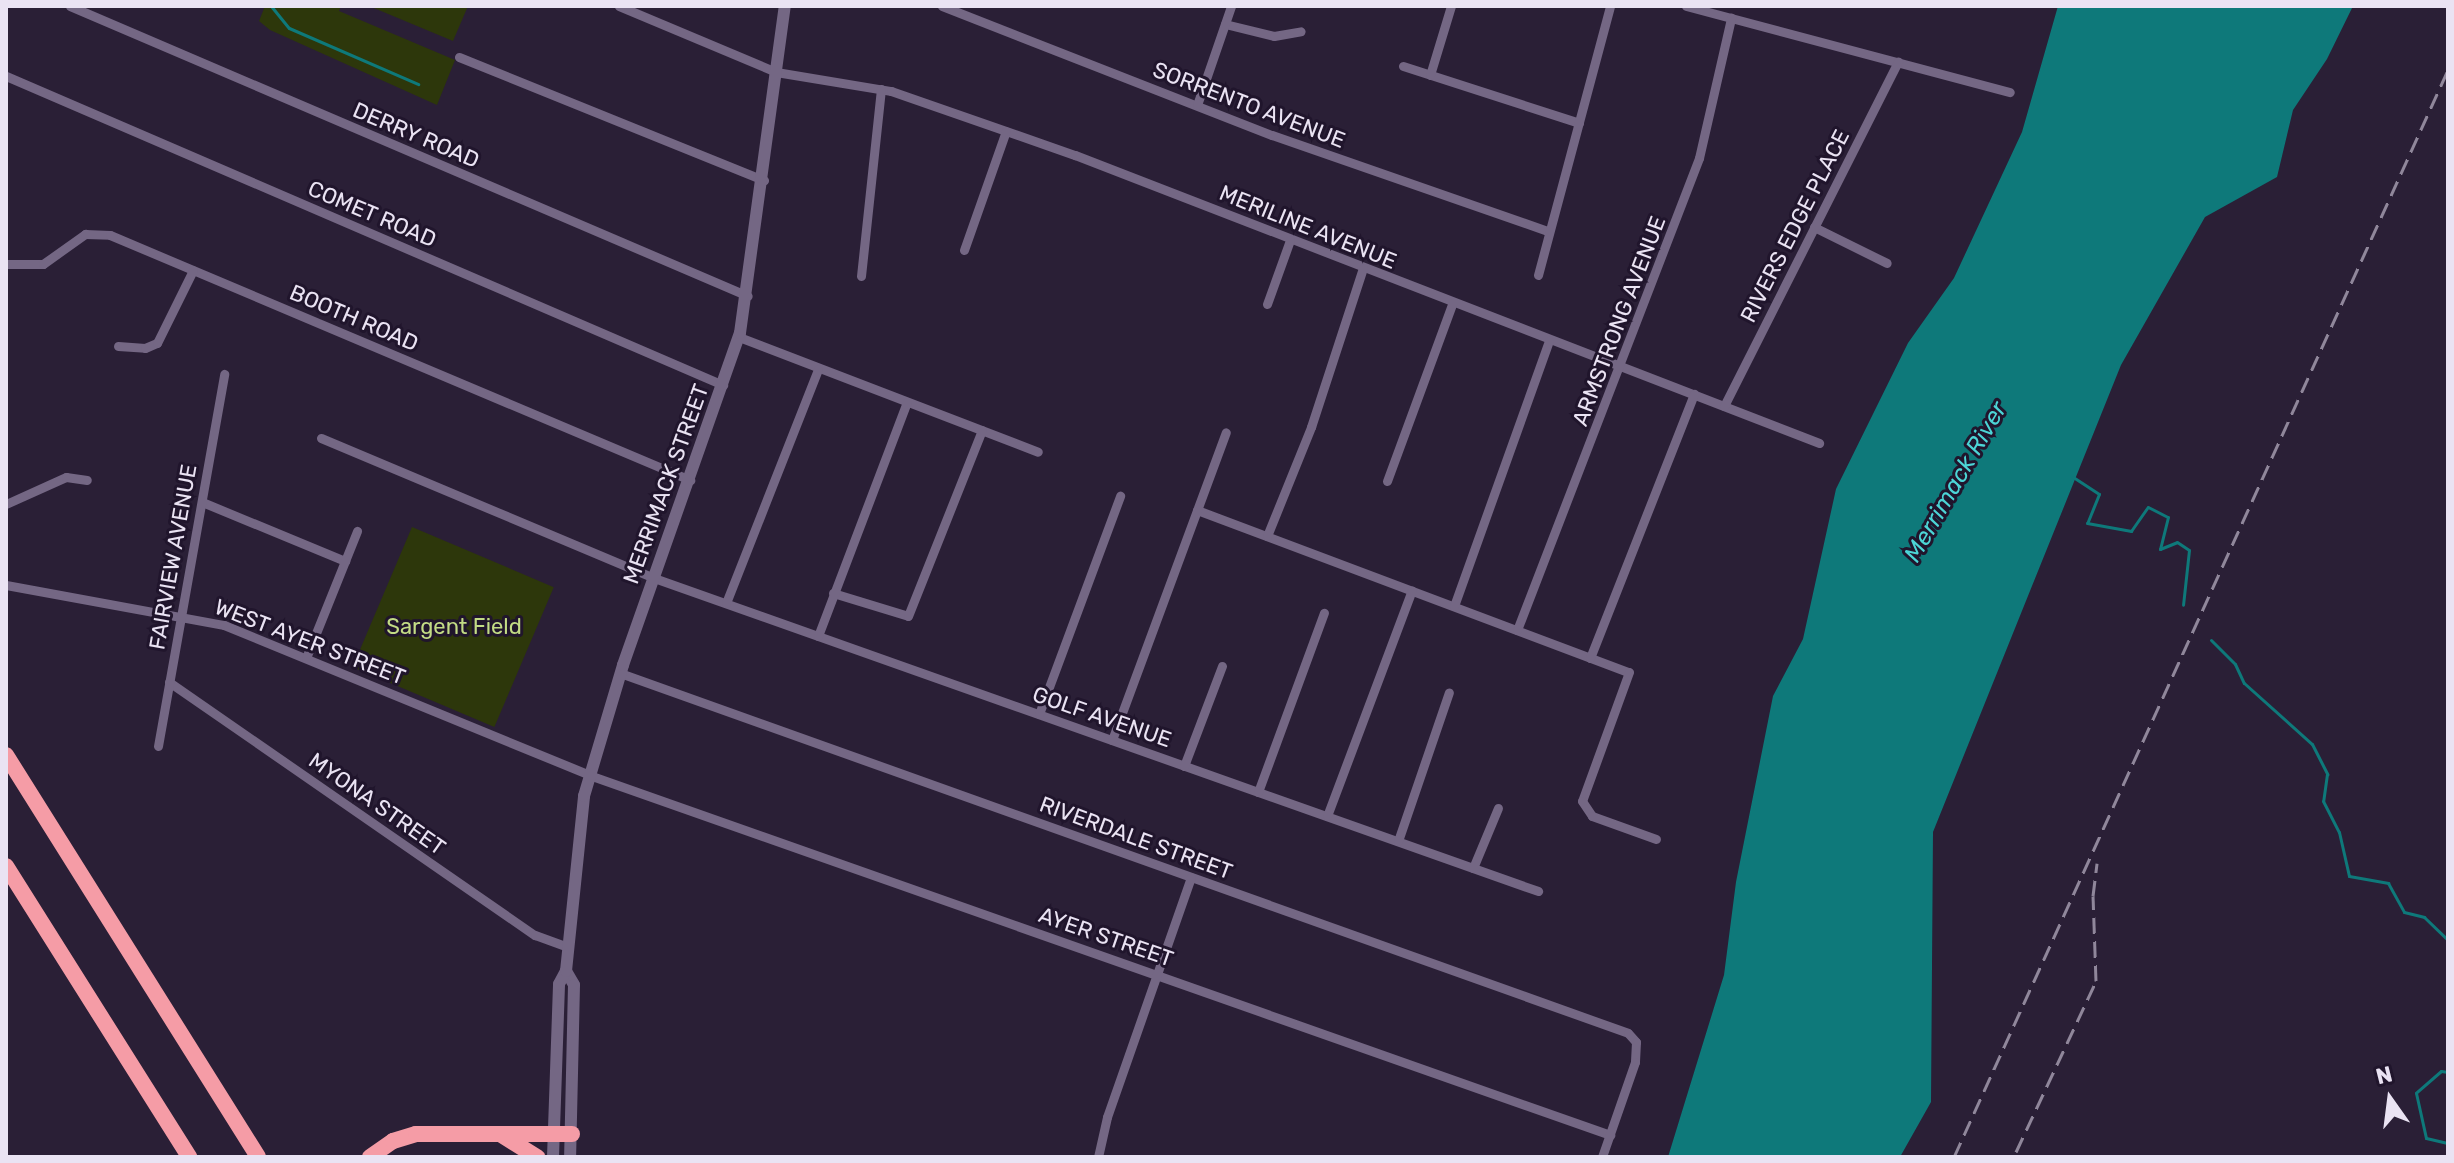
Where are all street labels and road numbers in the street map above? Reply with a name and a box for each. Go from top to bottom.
street label: SORRENTO AVENUE [1149,56,1349,154]
street label: DERRY ROAD [349,96,483,174]
street label: RIVERS EDGE PLACE [1735,125,1855,327]
street label: COMET ROAD [304,175,440,253]
street label: MERILINE AVENUE [1215,179,1401,275]
street label: ARMSTRONG AVENUE [1567,212,1671,430]
street label: BOOTH ROAD [286,279,422,357]
street label: MERRIMACK STREET [618,380,714,588]
street label: FAIRVIEW AVENUE [144,462,202,652]
street label: WEST AYER STREET [210,593,410,691]
street label: GOLF AVENUE [1029,681,1175,753]
street label: MYONA STREET [303,747,451,861]
street label: RIVERDALE STREET [1036,791,1236,885]
street label: AYER STREET [1035,902,1177,972]

